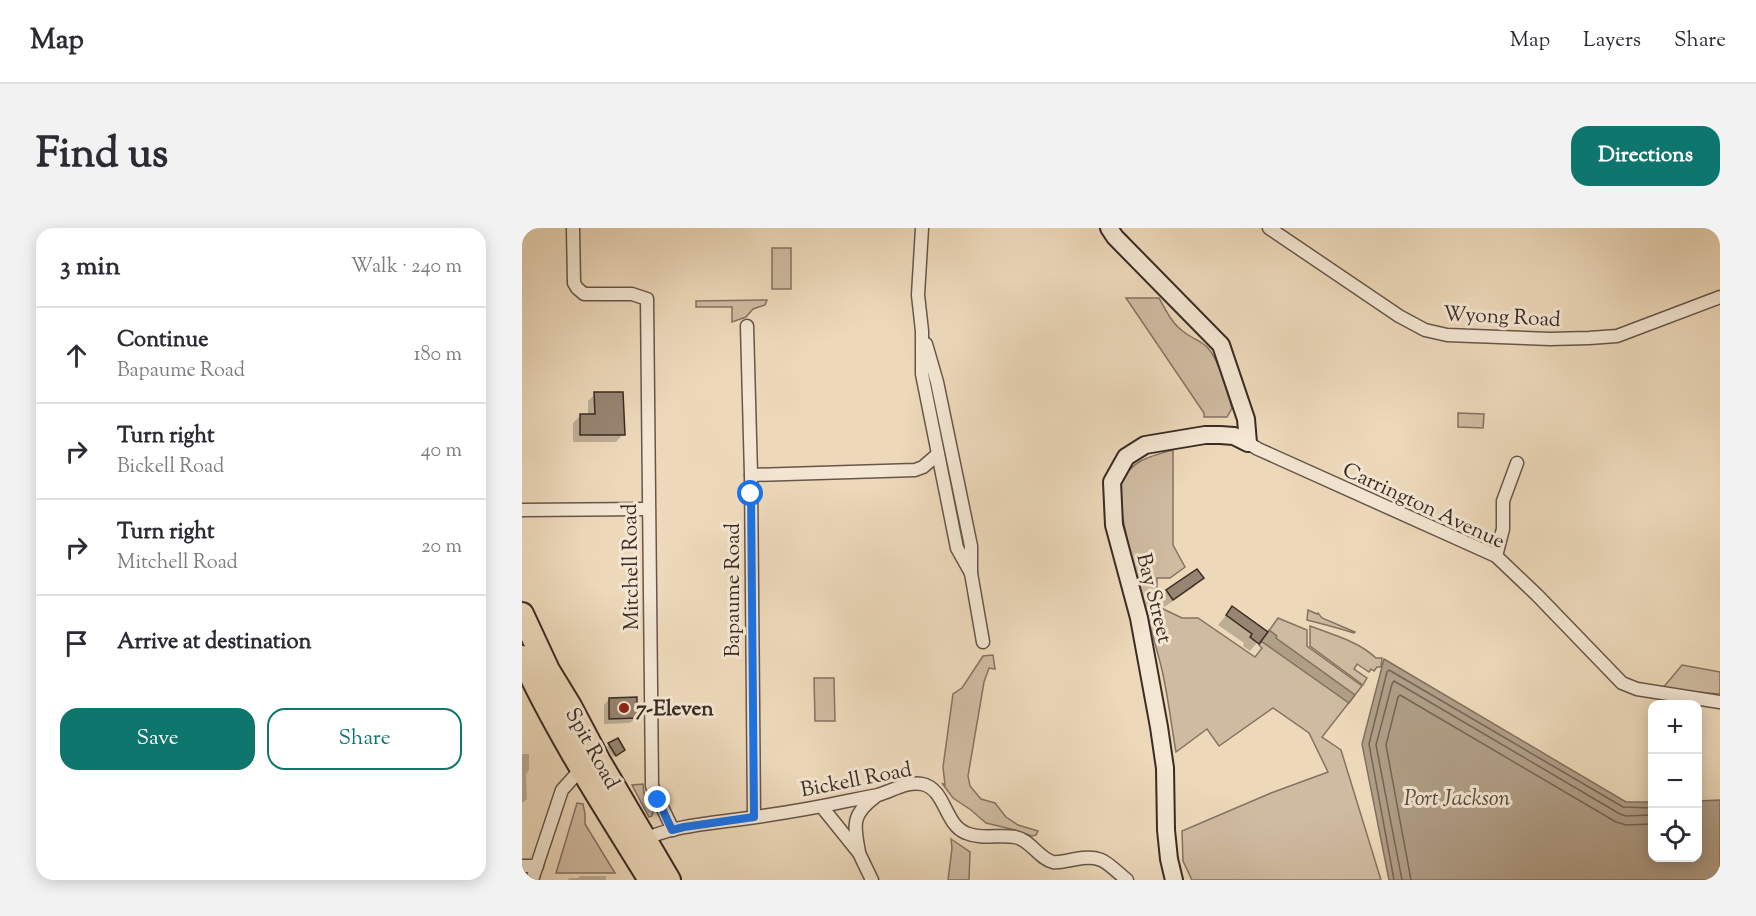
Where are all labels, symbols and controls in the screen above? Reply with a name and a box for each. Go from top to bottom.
text: Map [30,21,84,61]
text: Map [1510,26,1550,56]
text: Layers [1583,26,1641,56]
text: Share [1674,26,1726,56]
text: Find us [36,126,168,186]
button: Directions [1571,126,1720,186]
text: 3 min [60,249,120,286]
text: Walk · 240 m [351,253,462,282]
street label: Wyong Road [1442,300,1562,336]
text: Continue [117,325,208,357]
icon: ahead [60,339,93,372]
text: 180 m [414,341,462,370]
text: Bapaume Road [117,357,245,386]
text: Turn right [117,421,214,453]
icon: right [60,435,93,468]
text: 40 m [421,437,462,466]
text: Bickell Road [117,453,224,482]
street label: Carrington Avenue [1337,456,1509,558]
route start [737,480,763,506]
street label: Mitchell Road [616,503,648,631]
text: Turn right [117,517,214,549]
street label: Bapaume Road [719,523,749,657]
icon: right [60,531,93,564]
text: 20 m [421,533,462,562]
text: Mitchell Road [117,549,238,578]
street label: Bay Street [1127,550,1179,647]
icon: arrive [60,627,93,660]
text: Arrive at destination [117,627,312,659]
place label: 7-Eleven [636,695,714,725]
map controls [1648,700,1702,862]
button: + [1648,700,1702,754]
marker: 7-Eleven [617,701,631,715]
street label: Spit Road [557,703,626,795]
button: Save [60,708,255,770]
button: Share [267,708,462,770]
button: − [1648,754,1702,808]
street label: Bickell Road [798,755,915,806]
water label: Port Jackson [1404,784,1510,816]
route end [644,786,670,812]
button: locate [1648,808,1702,862]

